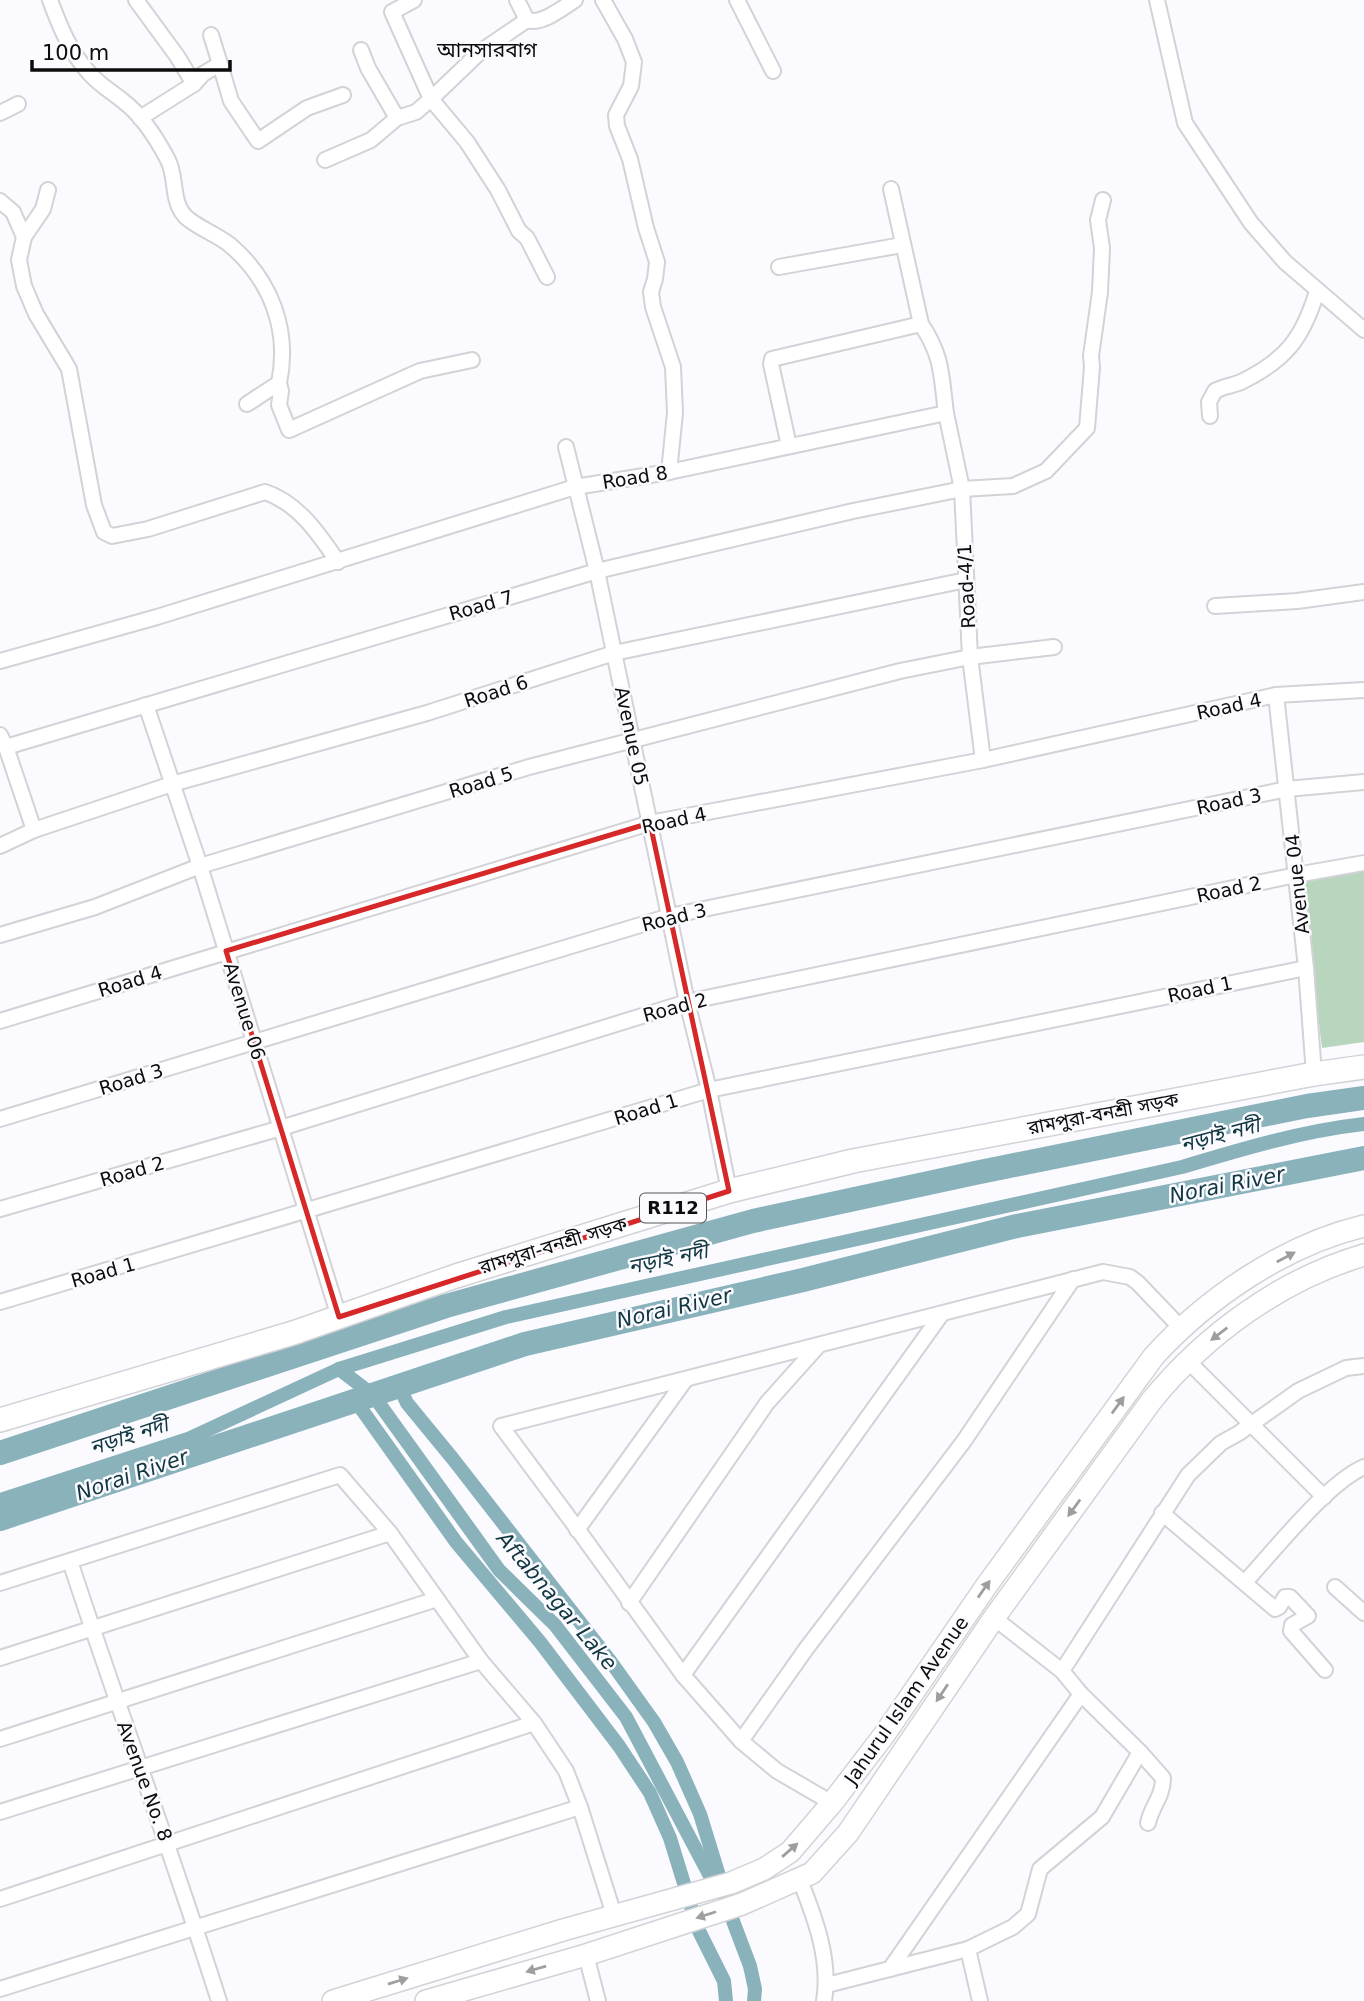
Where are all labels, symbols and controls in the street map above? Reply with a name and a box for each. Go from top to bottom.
scale bar [32,28,229,72]
district label: আনসারবাগ [436,38,537,62]
text: 100 m [42,41,109,65]
street label: Road 8 [601,461,669,493]
street label: Road-4/1 [953,543,979,629]
street label: Road 7 [446,585,516,625]
street label: Road 6 [461,670,531,712]
street label: Avenue 05 [611,684,653,788]
street label: Road 4 [1195,688,1263,724]
street label: Road 5 [446,762,516,802]
street label: Road 3 [1195,783,1263,819]
street label: Road 4 [640,802,708,838]
street label: Avenue 04 [1281,833,1313,935]
street label: Road 2 [1195,871,1263,907]
street label: Road 3 [639,898,709,936]
street label: Avenue 06 [220,960,270,1062]
street label: Road 4 [95,961,165,1001]
street label: Road 1 [1166,971,1234,1007]
street label: Road 2 [640,988,710,1026]
street label: Road 3 [96,1059,166,1099]
street label: রামপুরা-বনশ্রী সড়ক [1025,1087,1181,1140]
street label: Road 1 [611,1089,681,1129]
water label: নড়াই নদী [1178,1111,1266,1157]
street label: Road 2 [97,1151,167,1191]
water label: Norai River [1167,1162,1288,1208]
road number: R112 [640,1194,706,1223]
street label: রামপুরা-বনশ্রী সড়ক [476,1212,630,1279]
water label: নড়াই নদী [626,1237,714,1279]
one-way arrow [1276,1251,1296,1262]
street label: Road 1 [68,1252,138,1292]
water label: Norai River [614,1283,735,1333]
one-way arrow [1211,1326,1228,1341]
one-way arrow [1111,1396,1125,1415]
water label: নড়াই নদী [87,1410,175,1460]
water label: Norai River [73,1444,192,1505]
one-way arrow [1067,1499,1081,1517]
water label: Aftabnagar Lake [491,1525,622,1675]
one-way arrow [977,1580,991,1598]
street label: Jahurul Islam Avenue [839,1612,972,1789]
one-way arrow [935,1684,949,1702]
street label: Avenue No. 8 [113,1718,177,1844]
one-way arrow [781,1842,799,1858]
one-way arrow [696,1910,717,1921]
one-way arrow [526,1965,547,1975]
one-way arrow [388,1975,409,1986]

